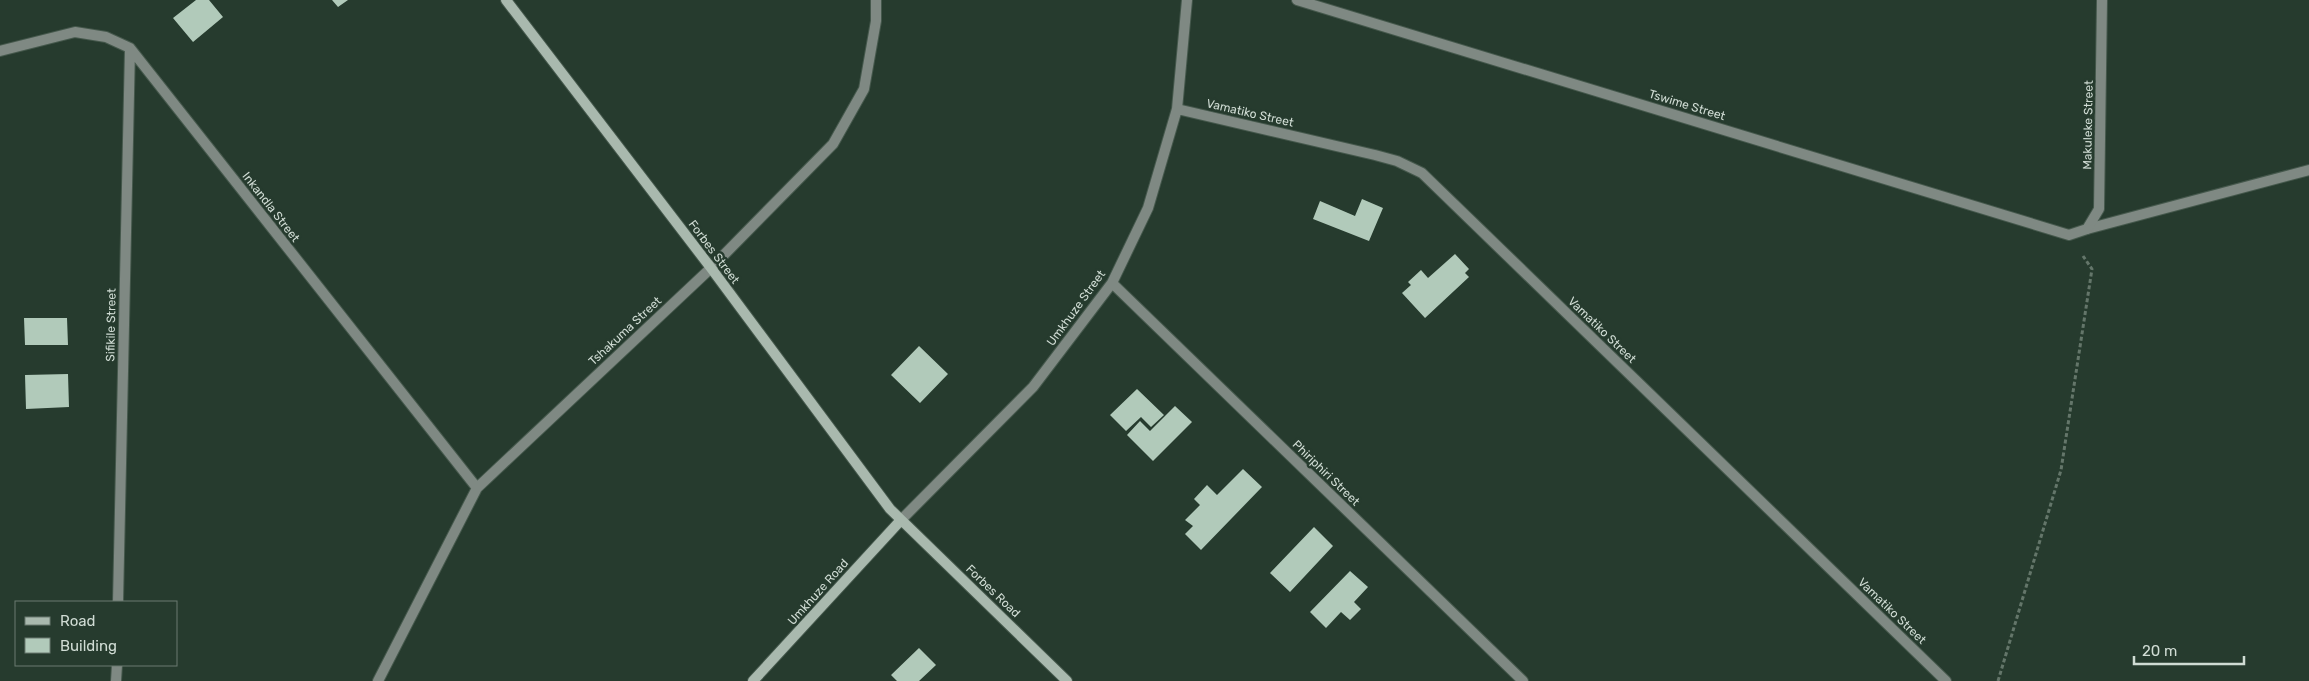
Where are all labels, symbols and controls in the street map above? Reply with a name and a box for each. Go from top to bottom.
street label: Makuleke Street [2080,80,2096,170]
street label: Tswime Street [1647,87,1727,123]
street label: Vamatiko Street [1205,96,1295,130]
street label: Inkandla Street [239,169,303,245]
street label: Forbes Street [686,217,743,287]
street label: Umkhuze Street [1044,267,1108,349]
street label: Sifikile Street [103,288,119,362]
street label: Tshakuma Street [586,294,664,368]
street label: Vamatiko Street [1565,294,1639,366]
street label: Phiriphiri Street [1290,437,1363,509]
street label: Umkhuze Road [785,556,851,628]
street label: Forbes Road [963,562,1023,620]
street label: Vamatiko Street [1855,575,1929,647]
legend [15,601,178,666]
text: Road [60,612,96,630]
scale bar [2134,634,2244,666]
text: Building [60,637,117,655]
text: 20 m [2142,642,2177,660]

